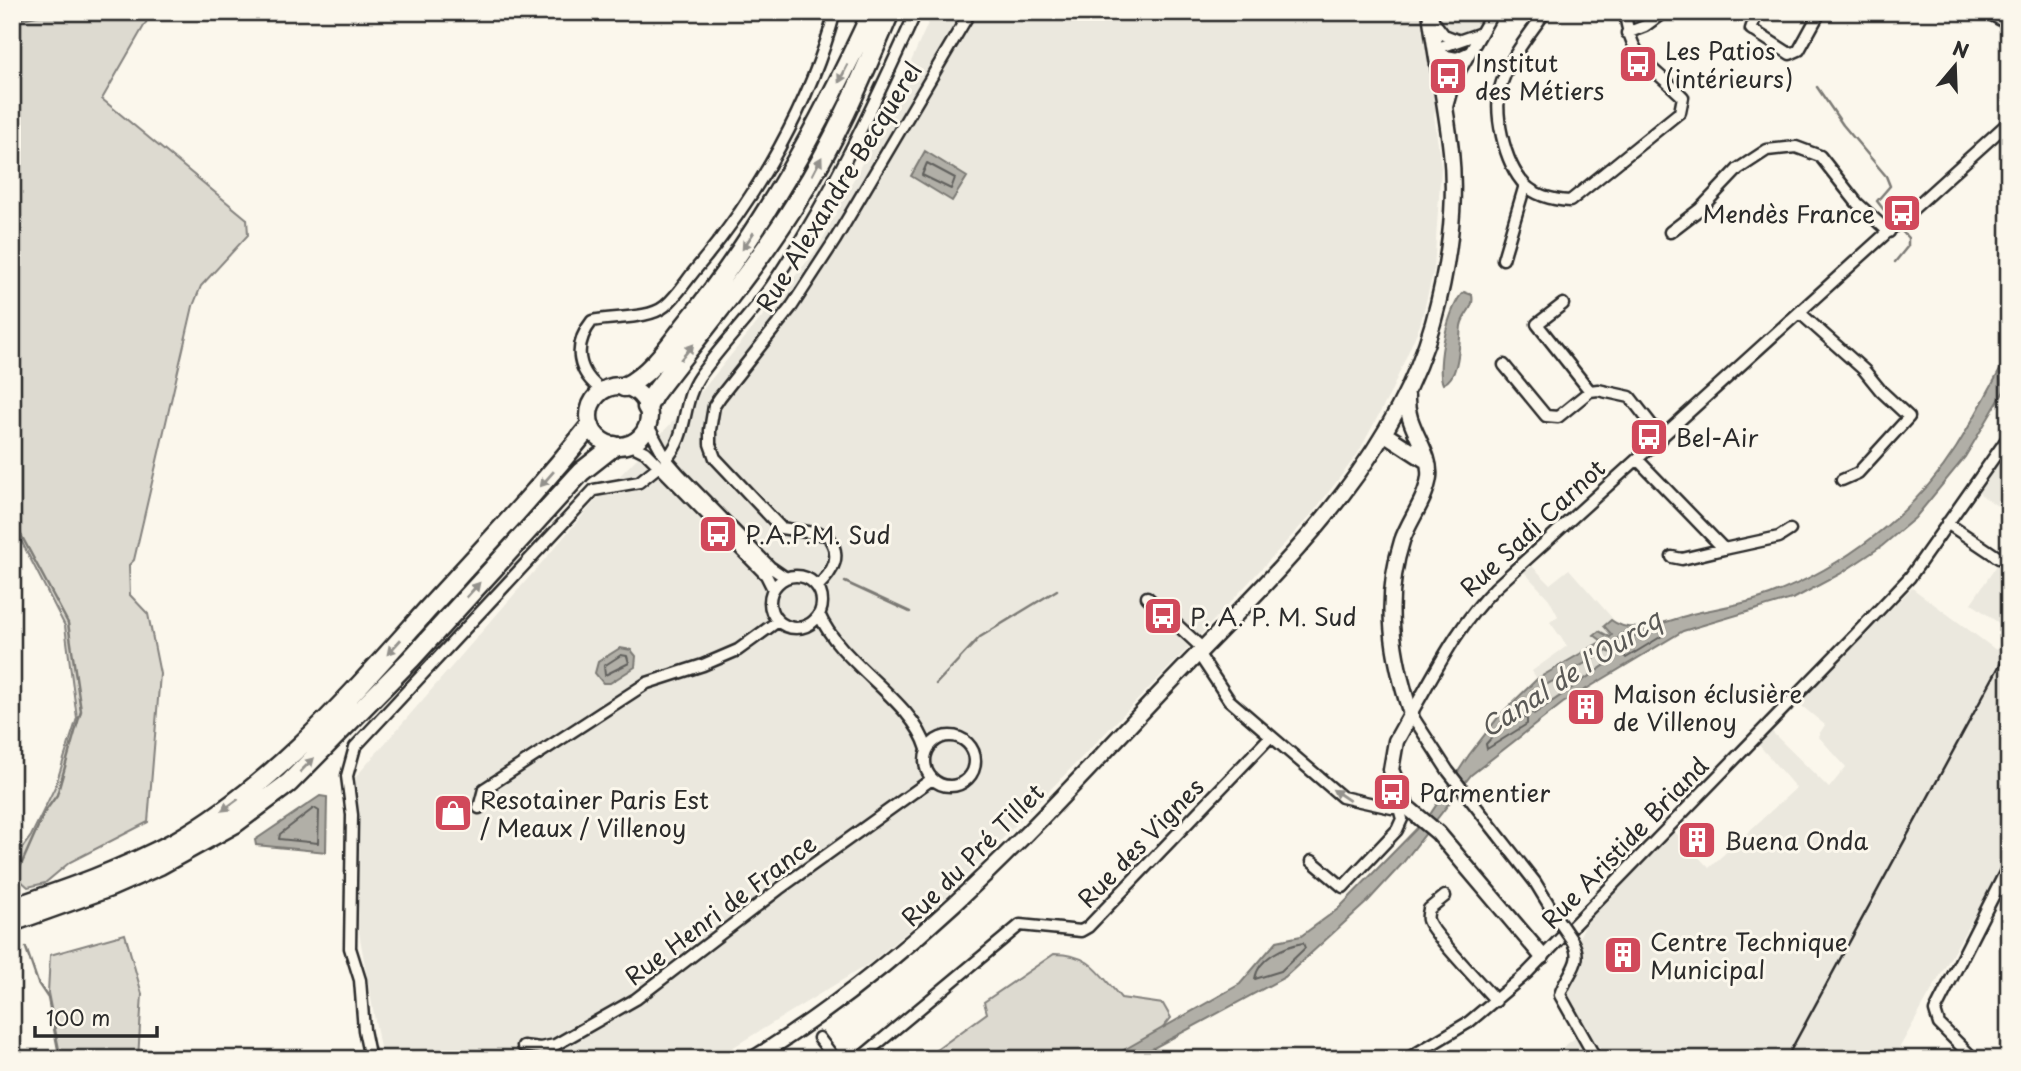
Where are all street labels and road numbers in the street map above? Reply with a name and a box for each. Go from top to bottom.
street label: Rue Alexandre Becquerel [746,54,930,318]
street label: Rue Sadi Carnot [1451,450,1613,604]
street label: Rue Aristide Briand [1532,748,1716,936]
street label: Rue des Vignes [1069,769,1211,915]
street label: Rue du Pré Tillet [892,774,1052,934]
street label: Rue Henri de France [617,825,823,993]

